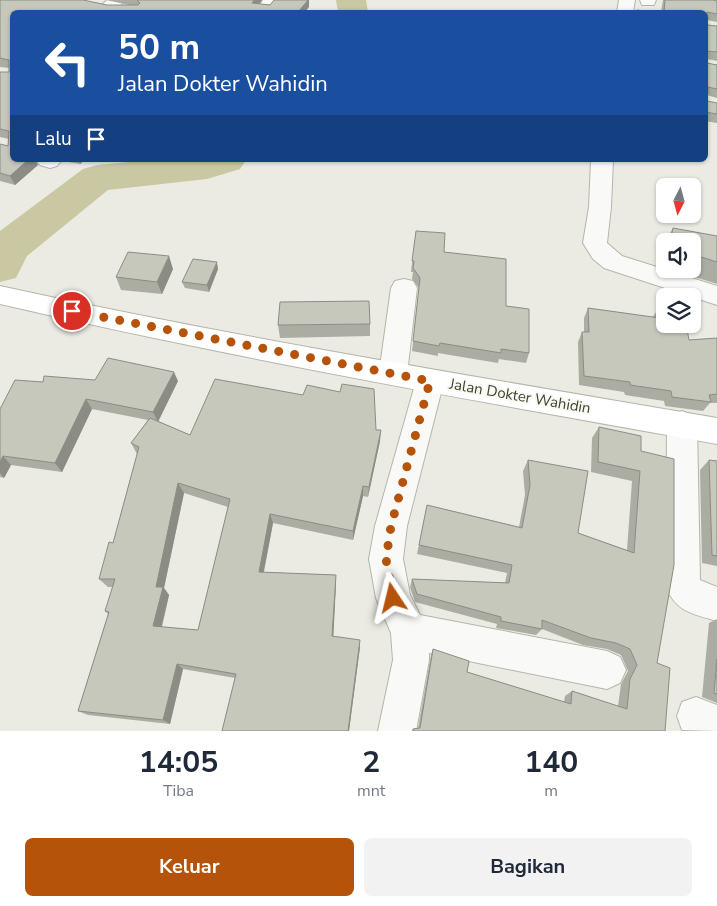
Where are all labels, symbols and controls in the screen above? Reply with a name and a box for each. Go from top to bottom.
text: 50 m [118,24,200,71]
icon: left [35,30,100,95]
text: Jalan Dokter Wahidin [118,69,328,99]
icon: arrive [82,125,110,153]
text: Lalu [35,126,72,152]
north arrow [656,178,701,222]
map controls [656,178,701,333]
button: sound [656,233,701,278]
button: layers [656,288,701,333]
pin [51,290,93,332]
icon: arrive [58,297,86,325]
street label: Jalan Dokter Wahidin [447,374,592,418]
position arrow [366,571,418,623]
text: 14:05 [139,742,218,783]
text: 2 [362,742,380,783]
text: 140 [524,742,578,783]
text: Tiba [163,780,194,802]
text: mnt [357,780,385,802]
text: m [544,780,558,802]
button: Keluar [25,838,354,896]
button: Bagikan [364,838,692,896]

